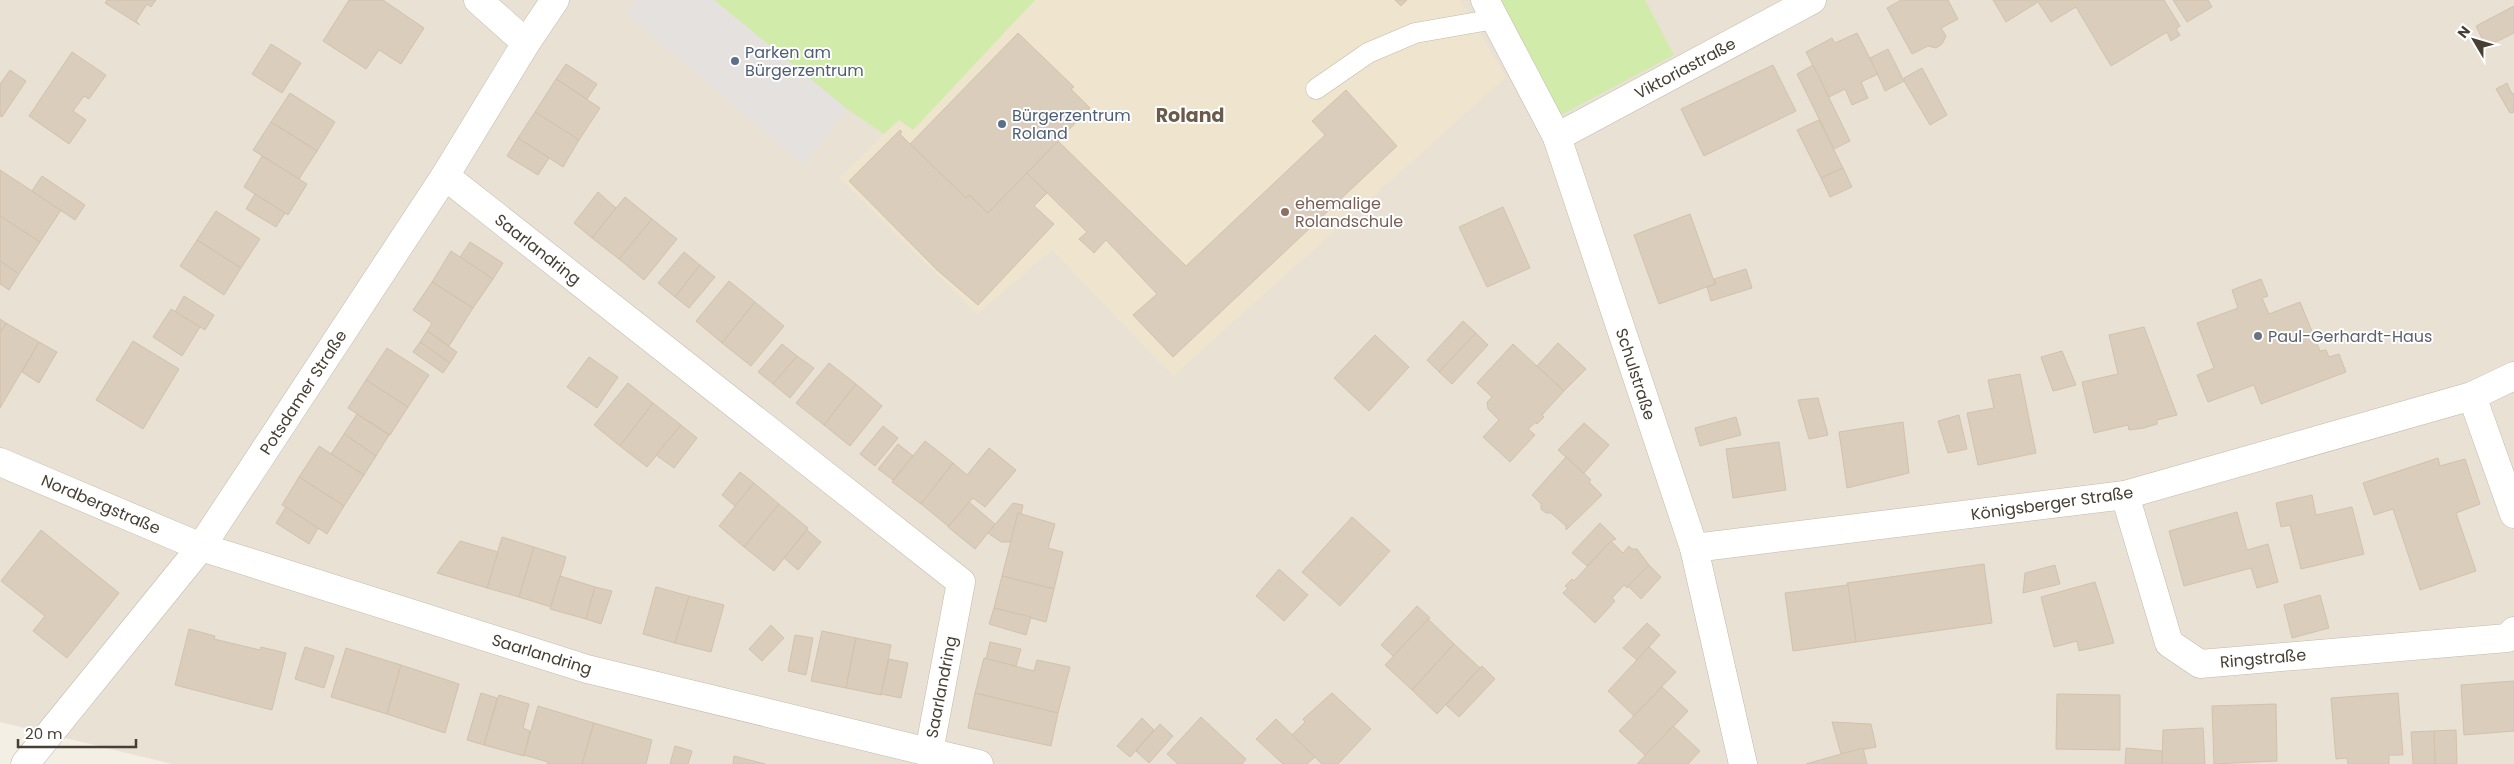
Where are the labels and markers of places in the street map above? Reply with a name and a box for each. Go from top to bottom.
place label: Parken am Bürgerzentrum [745,41,864,82]
marker: Parken am Bürgerzentrum [729,55,741,67]
place label: Bürgerzentrum Roland [1012,104,1131,145]
marker: Bürgerzentrum Roland [996,118,1008,130]
place label: ehemalige Rolandschule [1295,192,1403,233]
marker: ehemalige Rolandschule [1279,206,1291,218]
place label: Paul-Gerhardt-Haus [2268,325,2432,348]
marker: Paul-Gerhardt-Haus [2252,330,2264,342]

